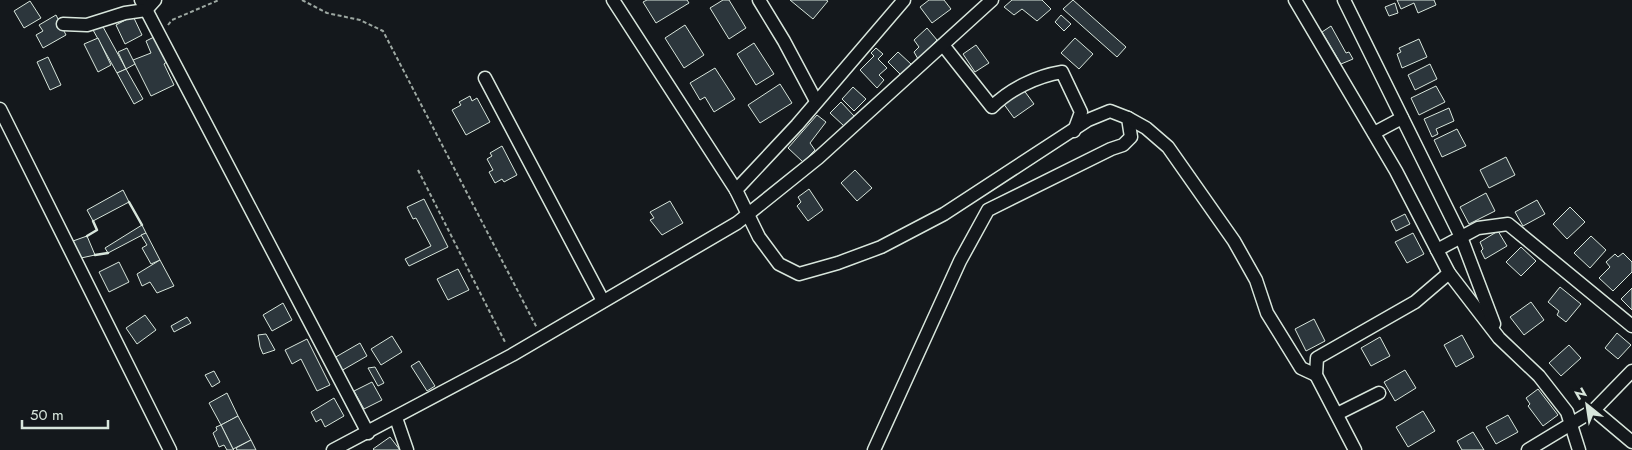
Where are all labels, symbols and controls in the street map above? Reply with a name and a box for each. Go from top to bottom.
north arrow [1562,380,1612,430]
text: N [1571,382,1590,405]
scale bar [22,398,109,430]
text: 50 m [30,404,64,426]

